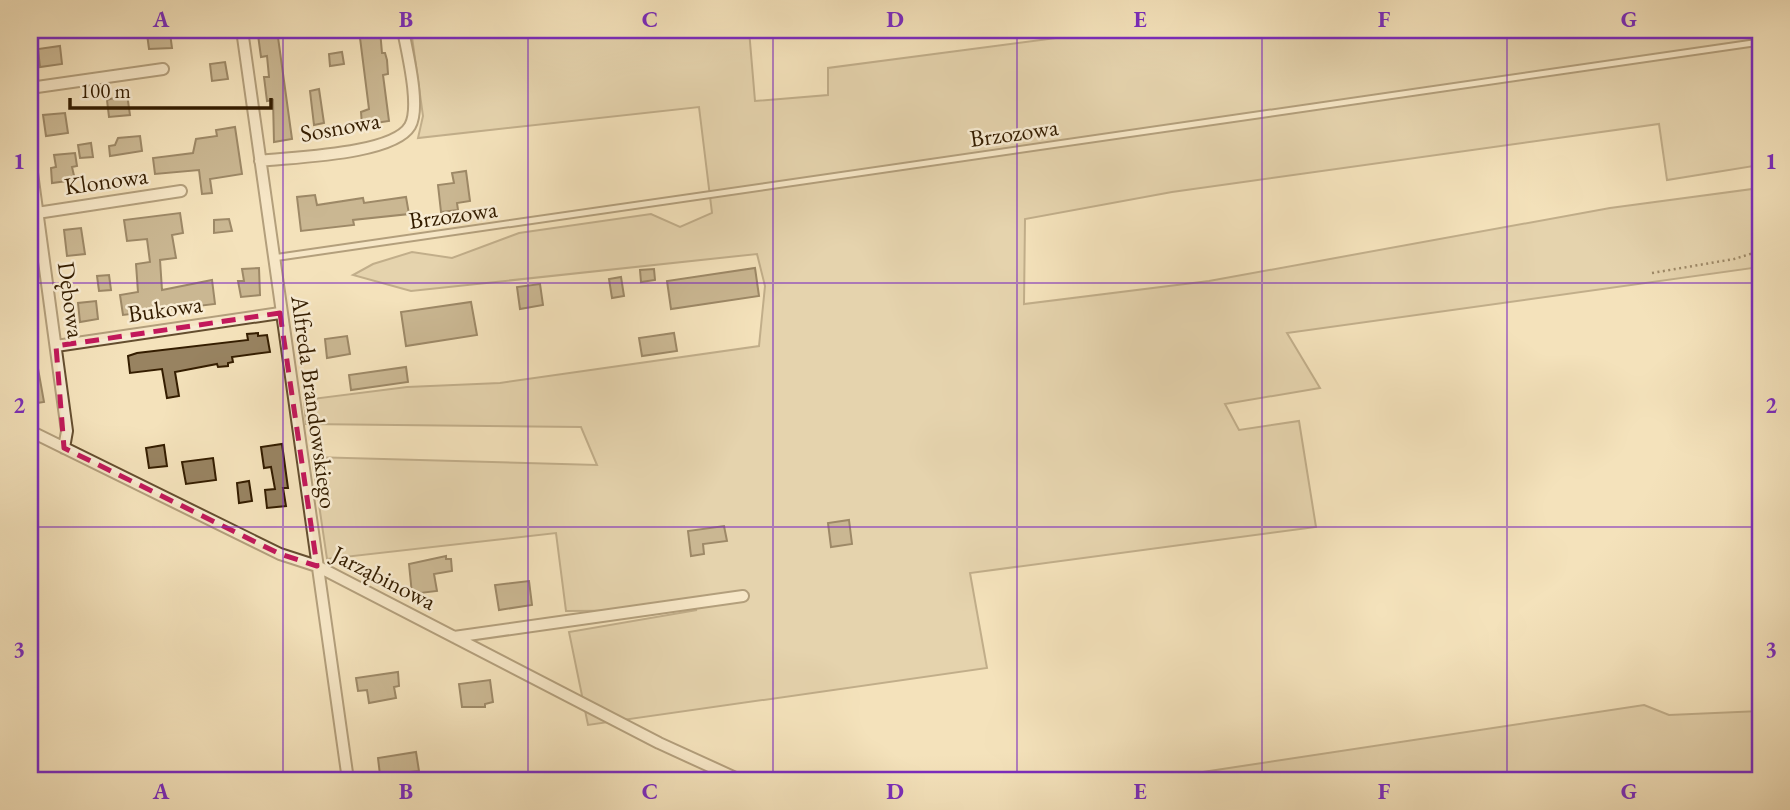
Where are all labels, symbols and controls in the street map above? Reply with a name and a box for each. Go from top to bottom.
text: A [152,4,170,34]
text: B [399,4,413,34]
text: C [642,4,658,34]
text: D [886,4,904,34]
text: E [1133,4,1147,34]
text: F [1378,4,1391,34]
text: G [1621,4,1637,34]
scale bar [70,66,271,110]
text: 100 m [80,77,131,104]
street label: Sosnowa [298,104,383,149]
street label: Brzozowa [968,111,1061,154]
text: 1 [13,146,25,176]
text: 1 [1765,146,1777,176]
street label: Klonowa [62,159,150,202]
street label: Brzozowa [407,193,500,236]
street label: Dębowa [51,260,92,341]
street label: Bukowa [126,288,205,329]
street label: Alfreda Brandowskiego [284,292,345,510]
text: 2 [13,390,25,420]
text: 2 [1765,390,1777,420]
street label: Jarząbinowa [325,537,442,617]
text: 3 [13,634,25,664]
text: 3 [1765,634,1777,664]
text: A [152,776,170,806]
text: B [399,776,413,806]
text: C [642,776,658,806]
text: D [886,776,904,806]
text: E [1133,776,1147,806]
text: F [1378,776,1391,806]
text: G [1621,776,1637,806]

